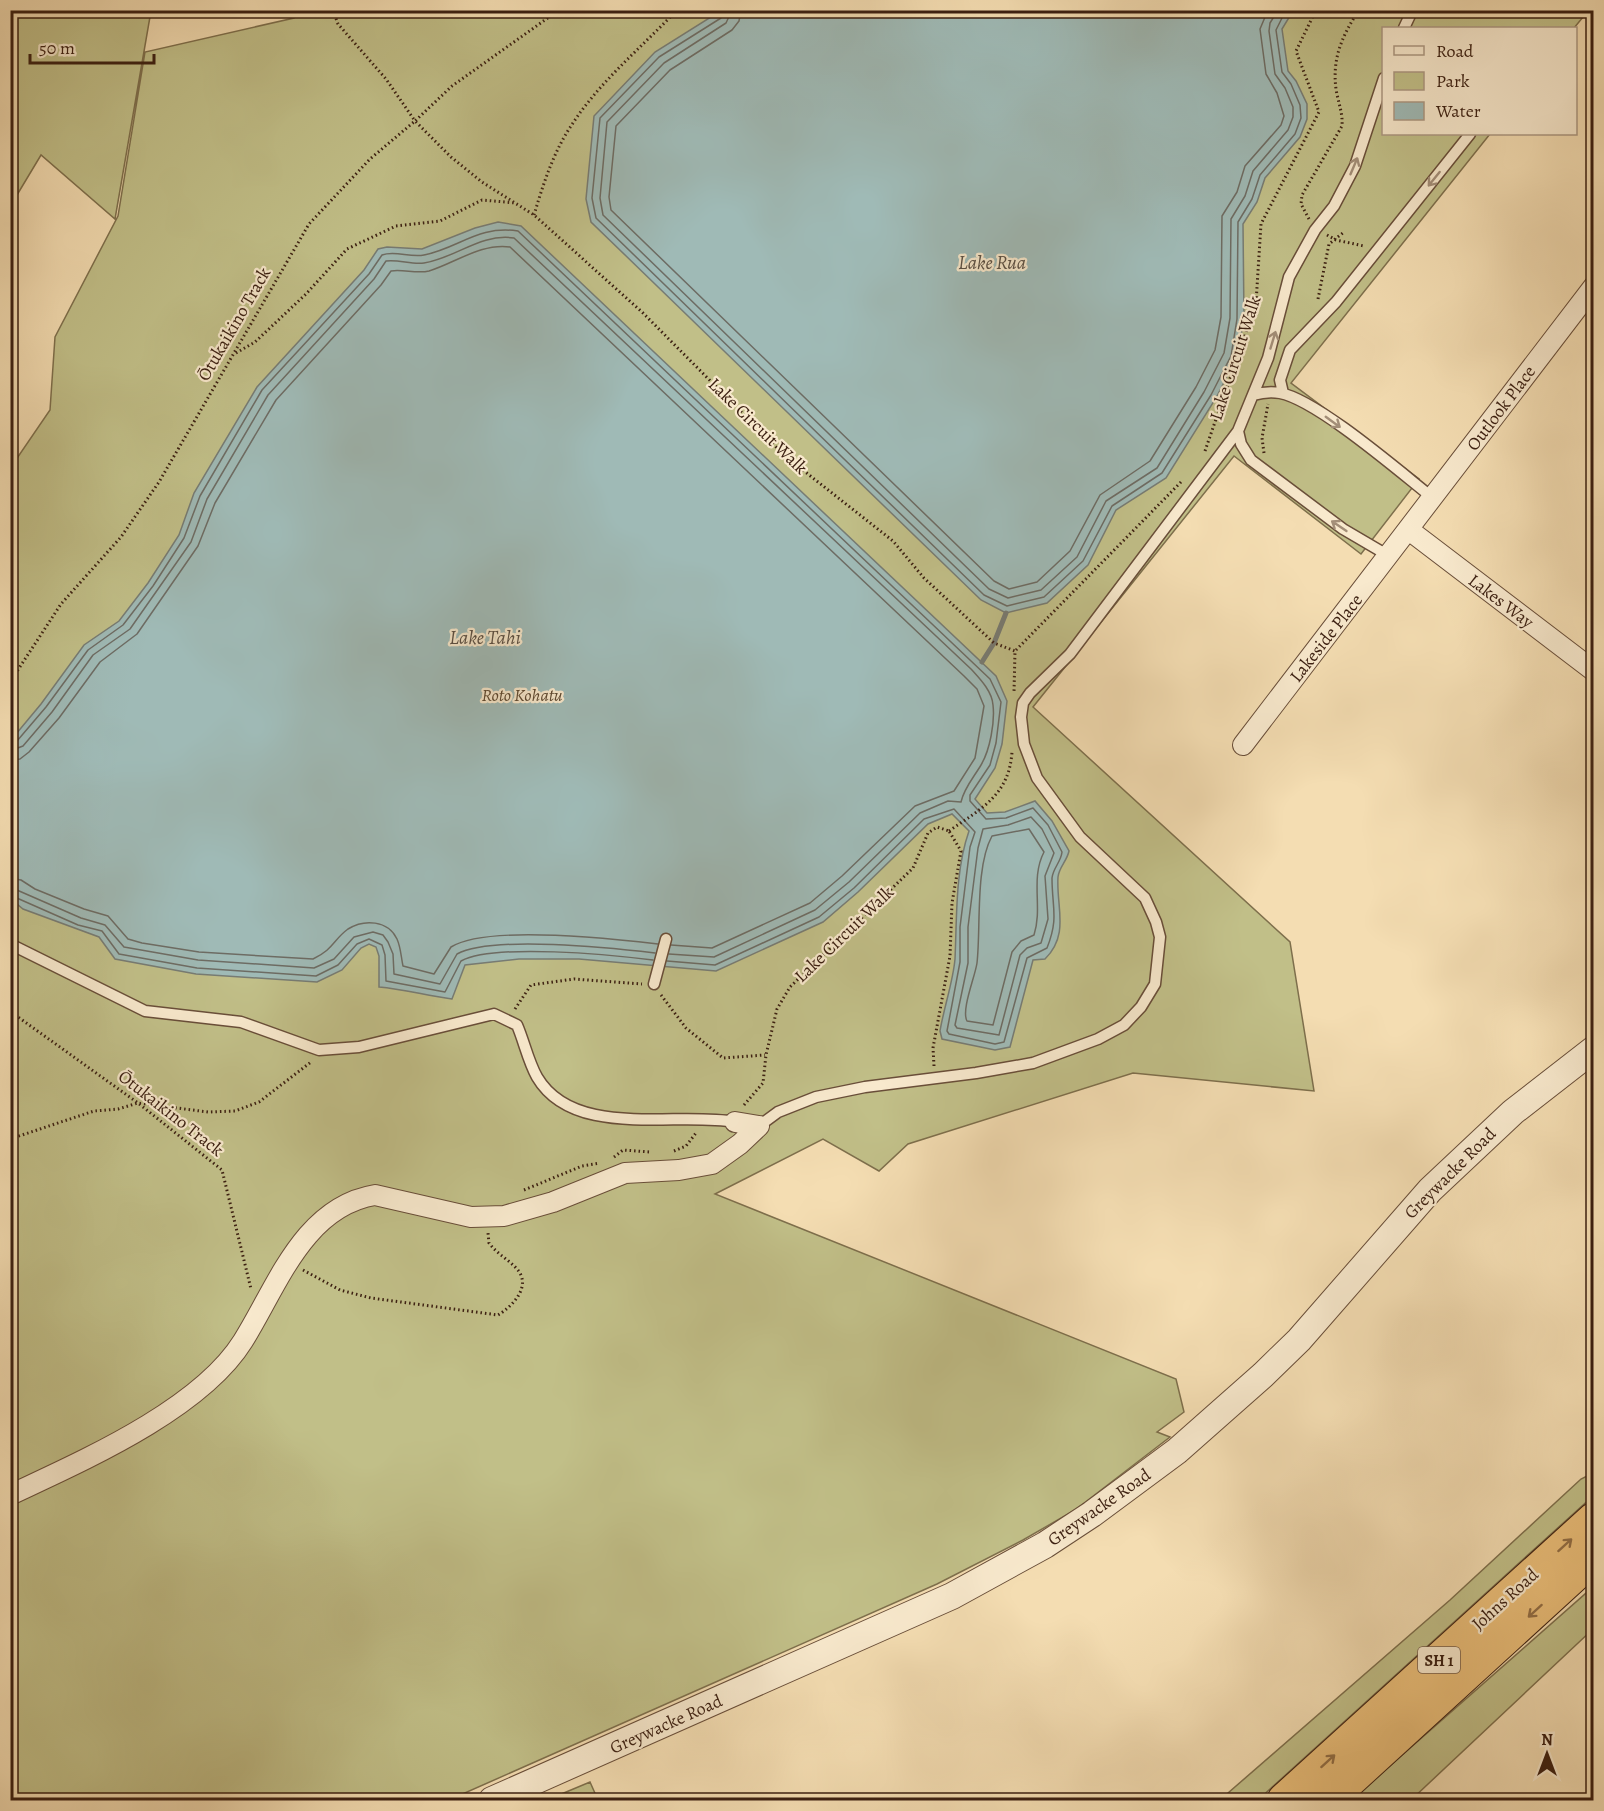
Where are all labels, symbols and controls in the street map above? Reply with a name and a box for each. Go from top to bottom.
scale bar [30,27,154,65]
legend [1382,27,1577,135]
text: 50 m [39,36,75,60]
text: Road [1436,39,1474,63]
text: Park [1436,69,1470,93]
text: Water [1435,99,1481,123]
one-way arrow [1349,157,1360,175]
one-way arrow [1427,171,1440,187]
water label: Lake Rua [958,249,1026,276]
street label: Ōtukaikino Track [192,263,276,385]
street label: Lake Circuit Walk [1204,293,1266,423]
one-way arrow [1268,331,1279,350]
street label: Outlook Place [1461,360,1541,456]
street label: Lake Circuit Walk [703,372,813,480]
one-way arrow [1325,416,1341,429]
one-way arrow [1331,520,1348,532]
street label: Lakes Way [1463,568,1539,634]
street label: Lakeside Place [1284,589,1368,687]
water label: Lake Tahi [449,624,521,651]
park label: Roto Kohatu [481,683,563,707]
street label: Lake Circuit Walk [789,880,899,988]
street label: Ōtukaikino Track [113,1064,229,1162]
street label: Greywacke Road [1399,1122,1501,1224]
street label: Greywacke Road [1043,1462,1156,1551]
one-way arrow [1557,1538,1572,1552]
street label: Johns Road [1467,1562,1544,1635]
one-way arrow [1528,1604,1543,1618]
road number: SH 1 [1418,1647,1460,1673]
street label: Greywacke Road [606,1688,726,1759]
north arrow [1517,1724,1577,1784]
text: N [1541,1729,1553,1751]
one-way arrow [1320,1754,1335,1768]

